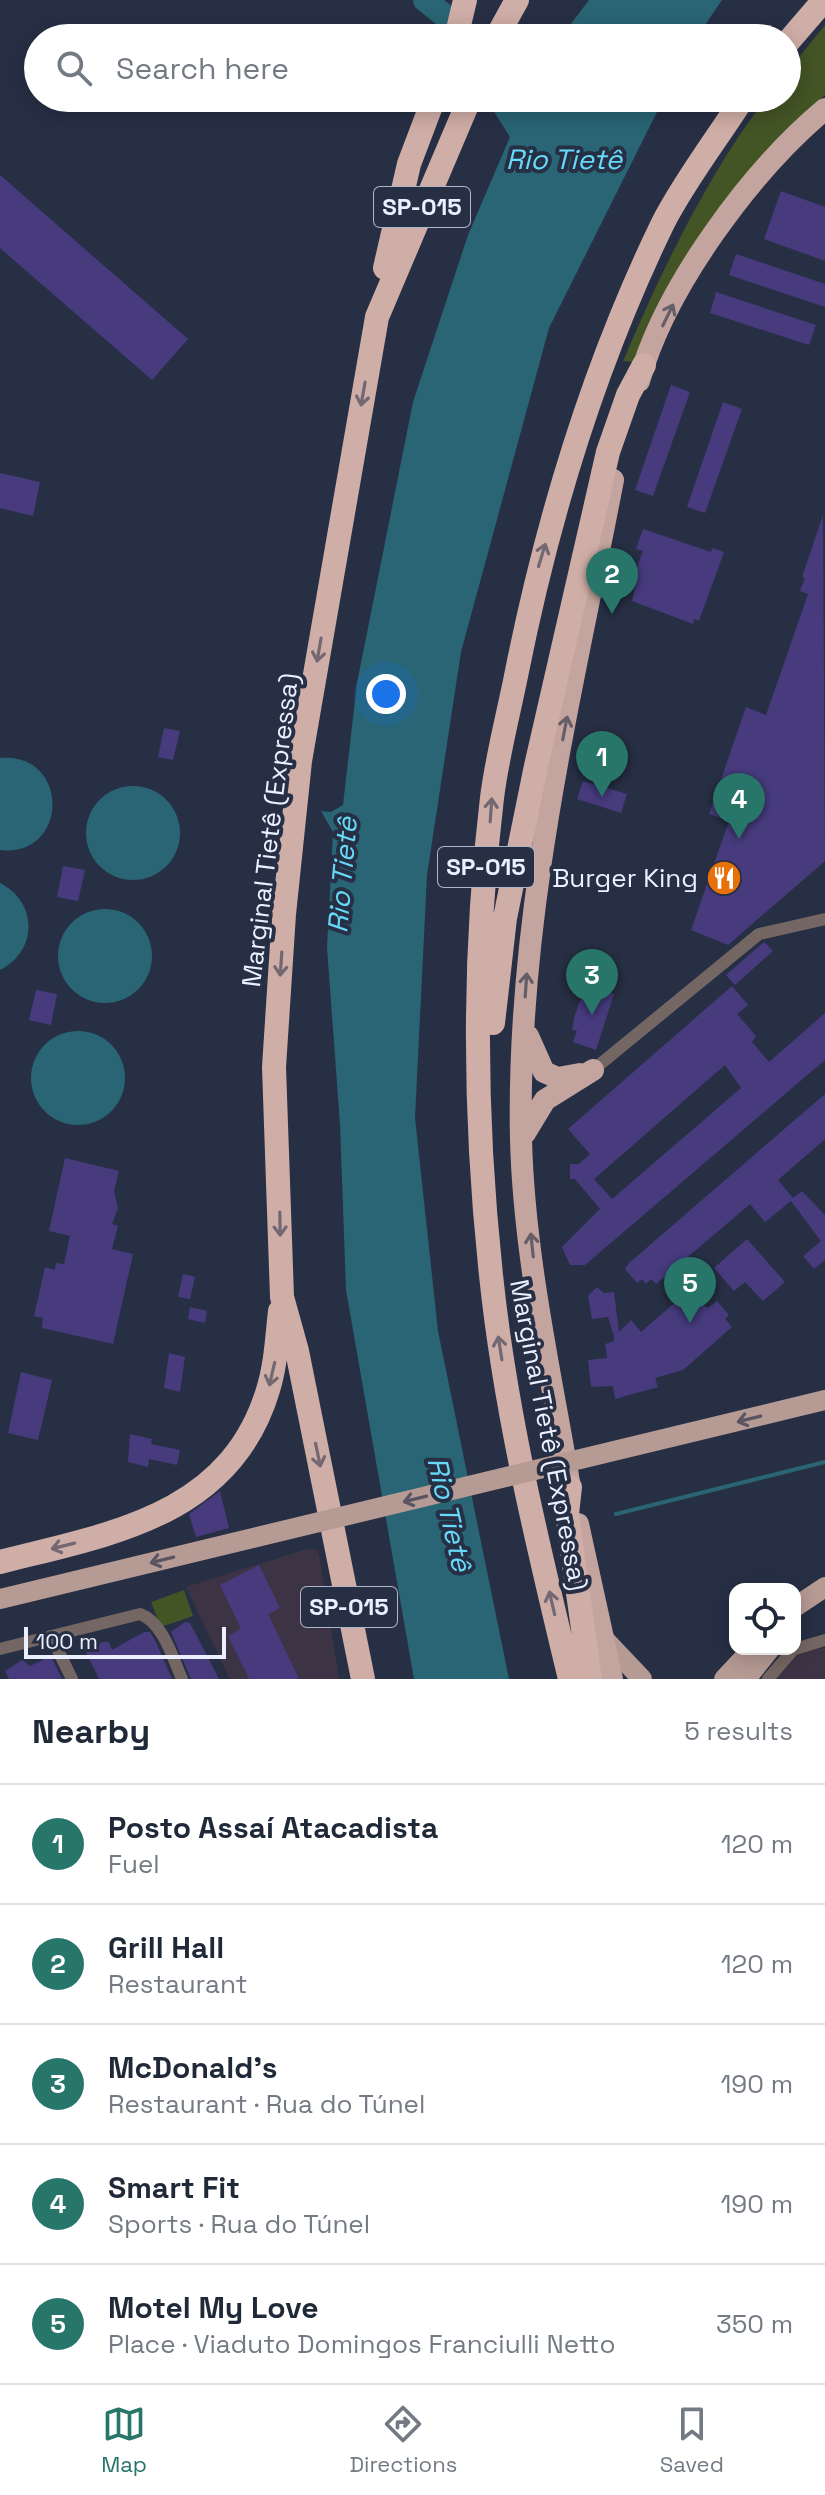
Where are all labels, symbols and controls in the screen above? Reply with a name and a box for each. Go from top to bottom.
search box [24,24,801,112]
icon: search [52,46,96,90]
text: Search here [116,49,289,88]
water label: Rio Tietê [506,141,624,177]
road number: SP-015 [374,187,470,227]
one-way arrow [661,303,676,327]
one-way arrow [355,381,370,406]
one-way arrow [535,543,550,568]
pin: 2 [586,548,638,614]
one-way arrow [311,637,326,663]
street label: Marginal Tietê (Expressa) [234,671,306,989]
your location [366,674,406,714]
one-way arrow [558,716,573,742]
pin: 1 [576,731,628,797]
pin: 4 [713,773,765,839]
one-way arrow [484,797,499,824]
water label: Rio Tietê [319,814,365,935]
road number: SP-015 [438,847,534,887]
restaurant icon: Burger King [705,859,743,897]
place label: Burger King [552,861,698,895]
pin: 3 [566,949,618,1015]
one-way arrow [273,950,288,977]
one-way arrow [519,972,534,999]
one-way arrow [272,1210,288,1237]
one-way arrow [524,1232,539,1259]
pin: 5 [664,1257,716,1323]
street label: Marginal Tietê (Expressa) [502,1277,596,1593]
one-way arrow [492,1336,507,1361]
one-way arrow [263,1361,278,1387]
one-way arrow [737,1412,763,1427]
one-way arrow [311,1441,326,1467]
water label: Rio Tietê [419,1453,481,1576]
one-way arrow [402,1493,428,1508]
one-way arrow [51,1539,77,1554]
one-way arrow [150,1553,175,1568]
map controls [729,1583,801,1655]
button: locate [729,1583,801,1655]
road number: SP-015 [301,1587,397,1627]
one-way arrow [544,1591,559,1616]
scale bar [24,1623,226,1659]
text: 100 m [36,1627,98,1655]
text: Nearby [32,1710,150,1753]
text: 5 results [684,1714,793,1748]
text: Posto Assaí Atacadista [108,1808,438,1847]
text: 1 [52,1827,64,1861]
text: 120 m [721,1827,793,1861]
text: Fuel [108,1847,160,1881]
text: Grill Hall [108,1928,224,1967]
text: 2 [50,1947,66,1981]
text: 120 m [721,1947,793,1981]
text: Restaurant [108,1967,247,2001]
text: McDonald's [108,2048,278,2087]
text: 3 [50,2067,66,2101]
text: 190 m [721,2067,793,2101]
text: Restaurant · Rua do Túnel [108,2087,425,2121]
text: Smart Fit [108,2168,240,2207]
text: 4 [50,2187,66,2221]
text: 190 m [721,2187,793,2221]
text: Sports · Rua do Túnel [108,2207,370,2241]
text: Motel My Love [108,2288,318,2327]
text: 5 [50,2307,66,2341]
text: 350 m [716,2307,793,2341]
text: Place · Viaduto Domingos Franciulli Netto [108,2327,615,2361]
tab: Map [101,2402,147,2478]
tab: Directions [349,2402,457,2478]
tab: Saved [660,2402,724,2478]

